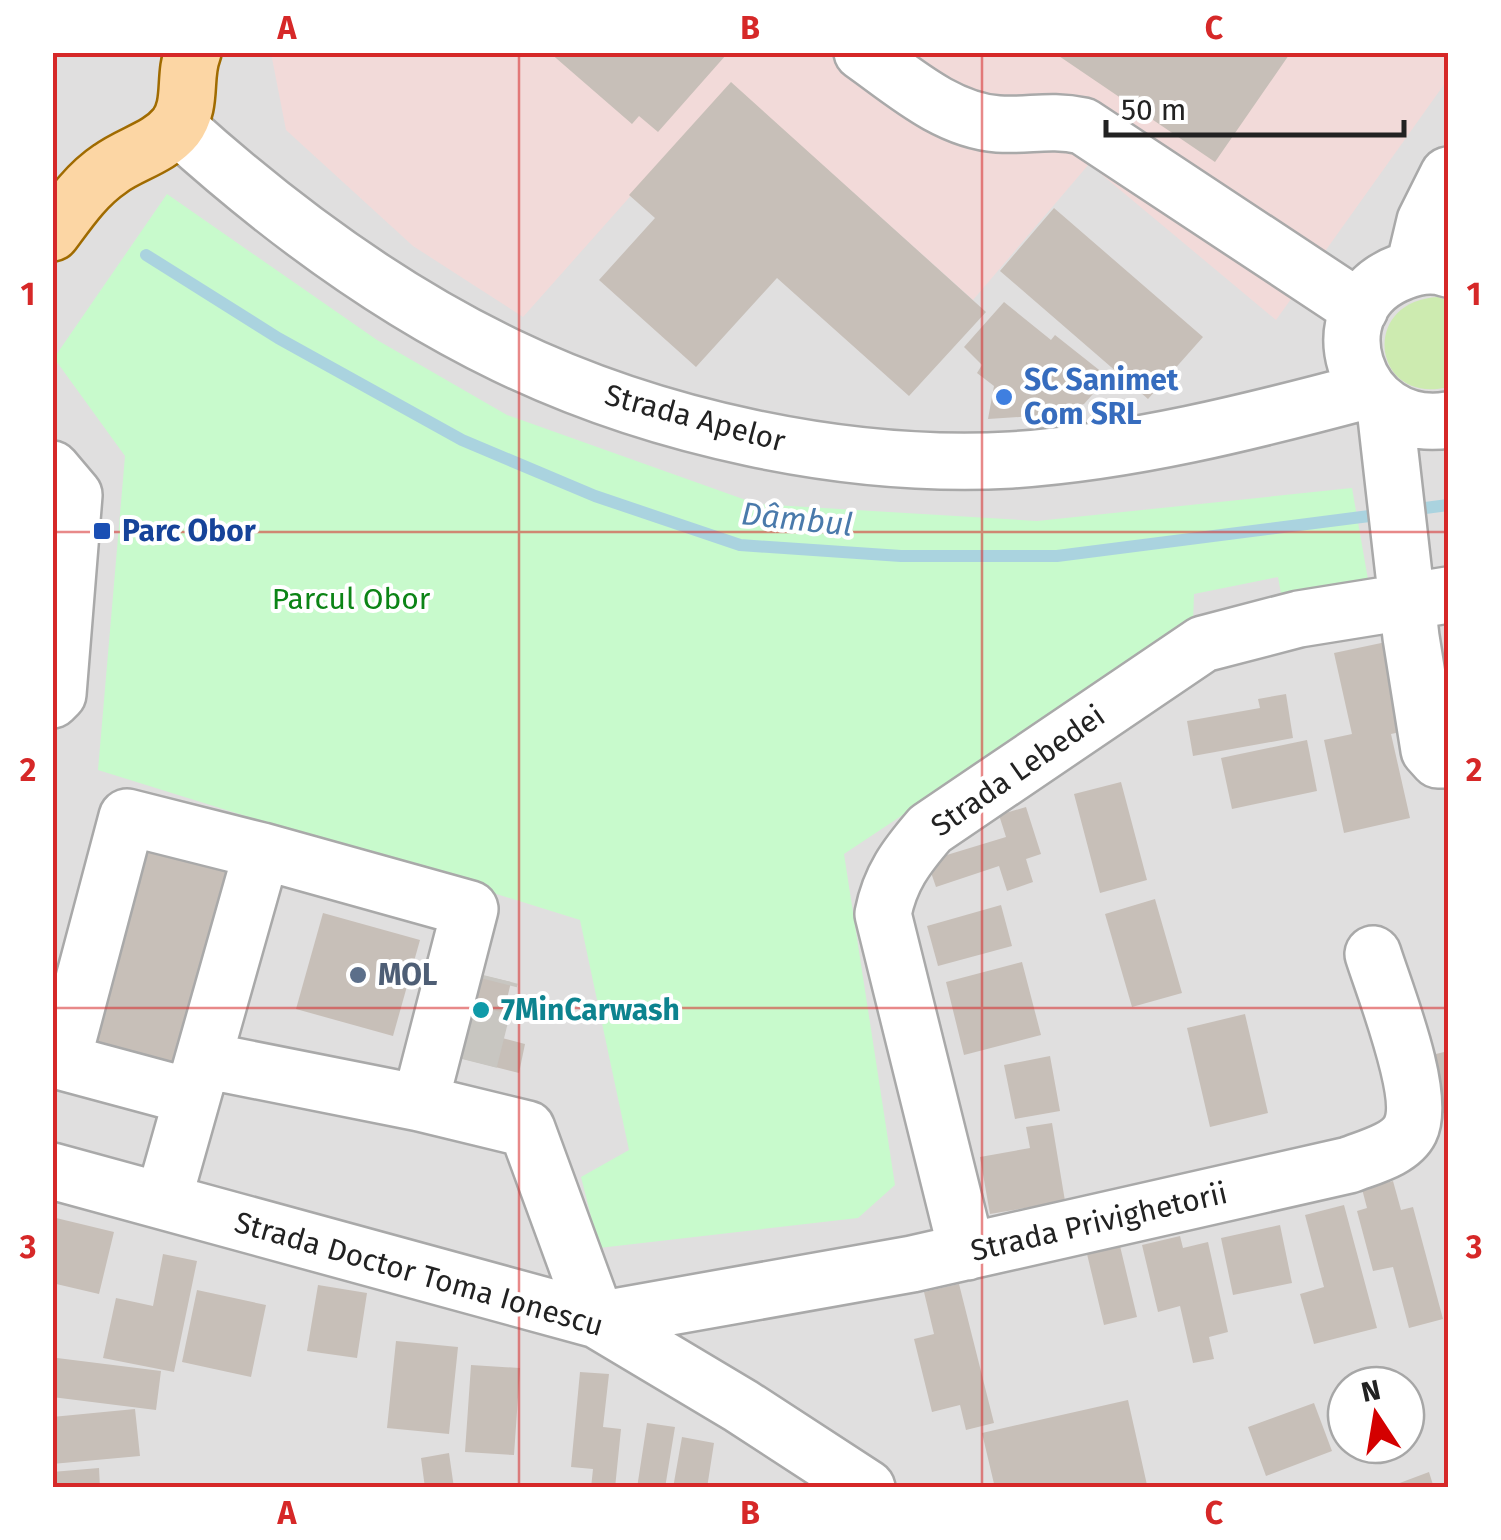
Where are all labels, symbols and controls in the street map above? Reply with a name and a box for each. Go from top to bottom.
text: A [277,9,298,47]
text: B [740,9,760,47]
text: C [1205,9,1224,47]
scale bar [1106,75,1404,137]
text: 50 m [1121,92,1186,128]
text: 1 [21,275,35,313]
text: 1 [1467,275,1481,313]
place label: SC Sanimet Com SRL [1024,362,1179,432]
street label: Strada Apelor [601,377,790,459]
marker: SC Sanimet Com SRL [993,386,1015,408]
water label: Dâmbul [739,494,855,544]
place label: Parc Obor [122,513,257,549]
marker: Parc Obor [91,520,113,542]
park label: Parcul Obor [272,581,431,617]
street label: Strada Lebedei [924,698,1112,844]
text: 2 [20,751,36,789]
text: 2 [1466,751,1482,789]
place label: MOL [378,957,437,993]
marker: MOL [347,964,369,986]
place label: 7MinCarwash [501,992,680,1028]
marker: 7MinCarwash [470,999,492,1021]
street label: Strada Privighetorii [967,1175,1231,1269]
street label: Strada Doctor Toma Ionescu [230,1204,608,1344]
text: 3 [19,1228,36,1266]
text: 3 [1465,1228,1482,1266]
north arrow [1326,1365,1426,1465]
text: N [1358,1373,1383,1409]
text: A [277,1494,298,1532]
text: B [740,1494,760,1532]
text: C [1205,1494,1224,1532]

